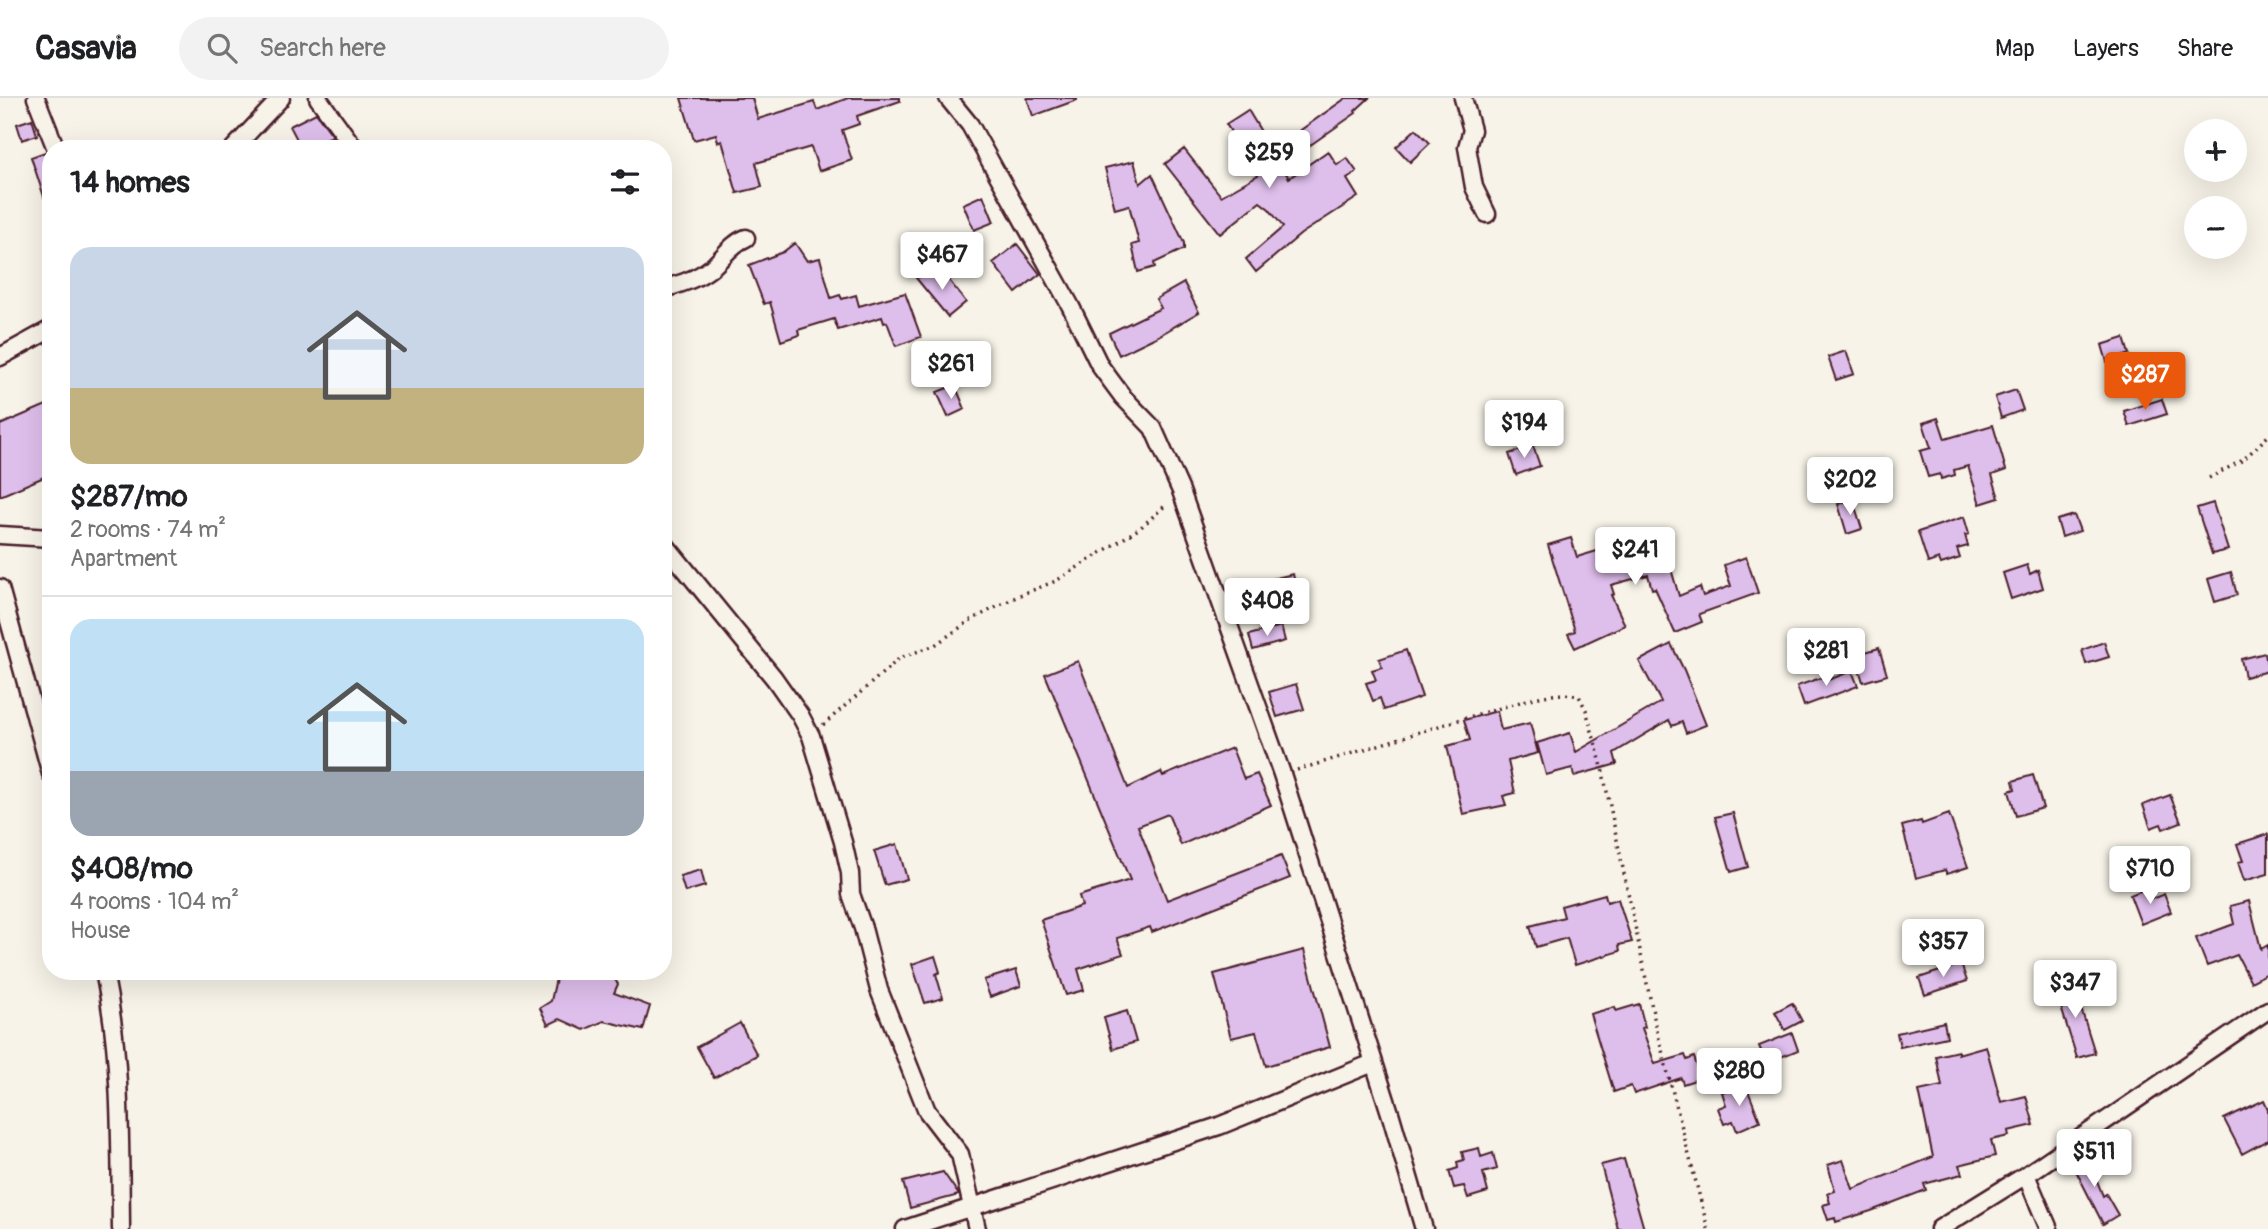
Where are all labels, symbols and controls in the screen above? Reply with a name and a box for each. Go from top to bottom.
search box [179,17,669,80]
text: Casavia [35,28,137,69]
icon: search [203,29,241,67]
text: Search here [259,32,386,64]
text: Map [1995,34,2035,63]
text: Layers [2073,34,2139,63]
text: Share [2177,34,2233,63]
map controls [2184,119,2247,259]
button: + [2184,119,2247,182]
pin: $259 [1228,130,1310,190]
text: $259 [1244,138,1294,167]
icon: filters [606,163,644,201]
text: 14 homes [70,164,190,201]
button: − [2184,196,2247,259]
pin: $467 [901,232,983,292]
text: $467 [916,240,968,269]
icon: home [294,292,420,418]
pin: $261 [910,342,992,401]
text: $261 [927,349,975,378]
pin: $287 [2104,352,2186,412]
text: $287 [2120,360,2170,389]
pin: $194 [1483,400,1565,460]
text: $194 [1501,408,1547,437]
pin: $202 [1809,458,1891,517]
text: $202 [1823,465,1877,494]
text: $287/mo [70,478,188,515]
text: 2 rooms · 74 m² [70,515,226,544]
pin: $241 [1594,528,1676,587]
text: $241 [1611,535,1659,564]
text: Apartment [70,544,177,573]
pin: $408 [1226,578,1308,638]
text: $408 [1240,586,1294,615]
pin: $281 [1785,628,1867,688]
text: $281 [1803,636,1849,665]
icon: home [294,664,420,790]
pin: $710 [2109,846,2191,906]
text: $408/mo [70,850,193,887]
text: $710 [2125,854,2175,883]
text: 4 rooms · 104 m² [70,887,239,916]
text: House [70,916,130,945]
pin: $357 [1902,920,1984,979]
text: $357 [1918,927,1968,956]
pin: $347 [2034,960,2116,1020]
text: $347 [2050,968,2100,997]
pin: $280 [1698,1048,1780,1108]
text: $280 [1713,1056,1765,1085]
pin: $511 [2053,1130,2135,1189]
text: $511 [2073,1137,2115,1166]

